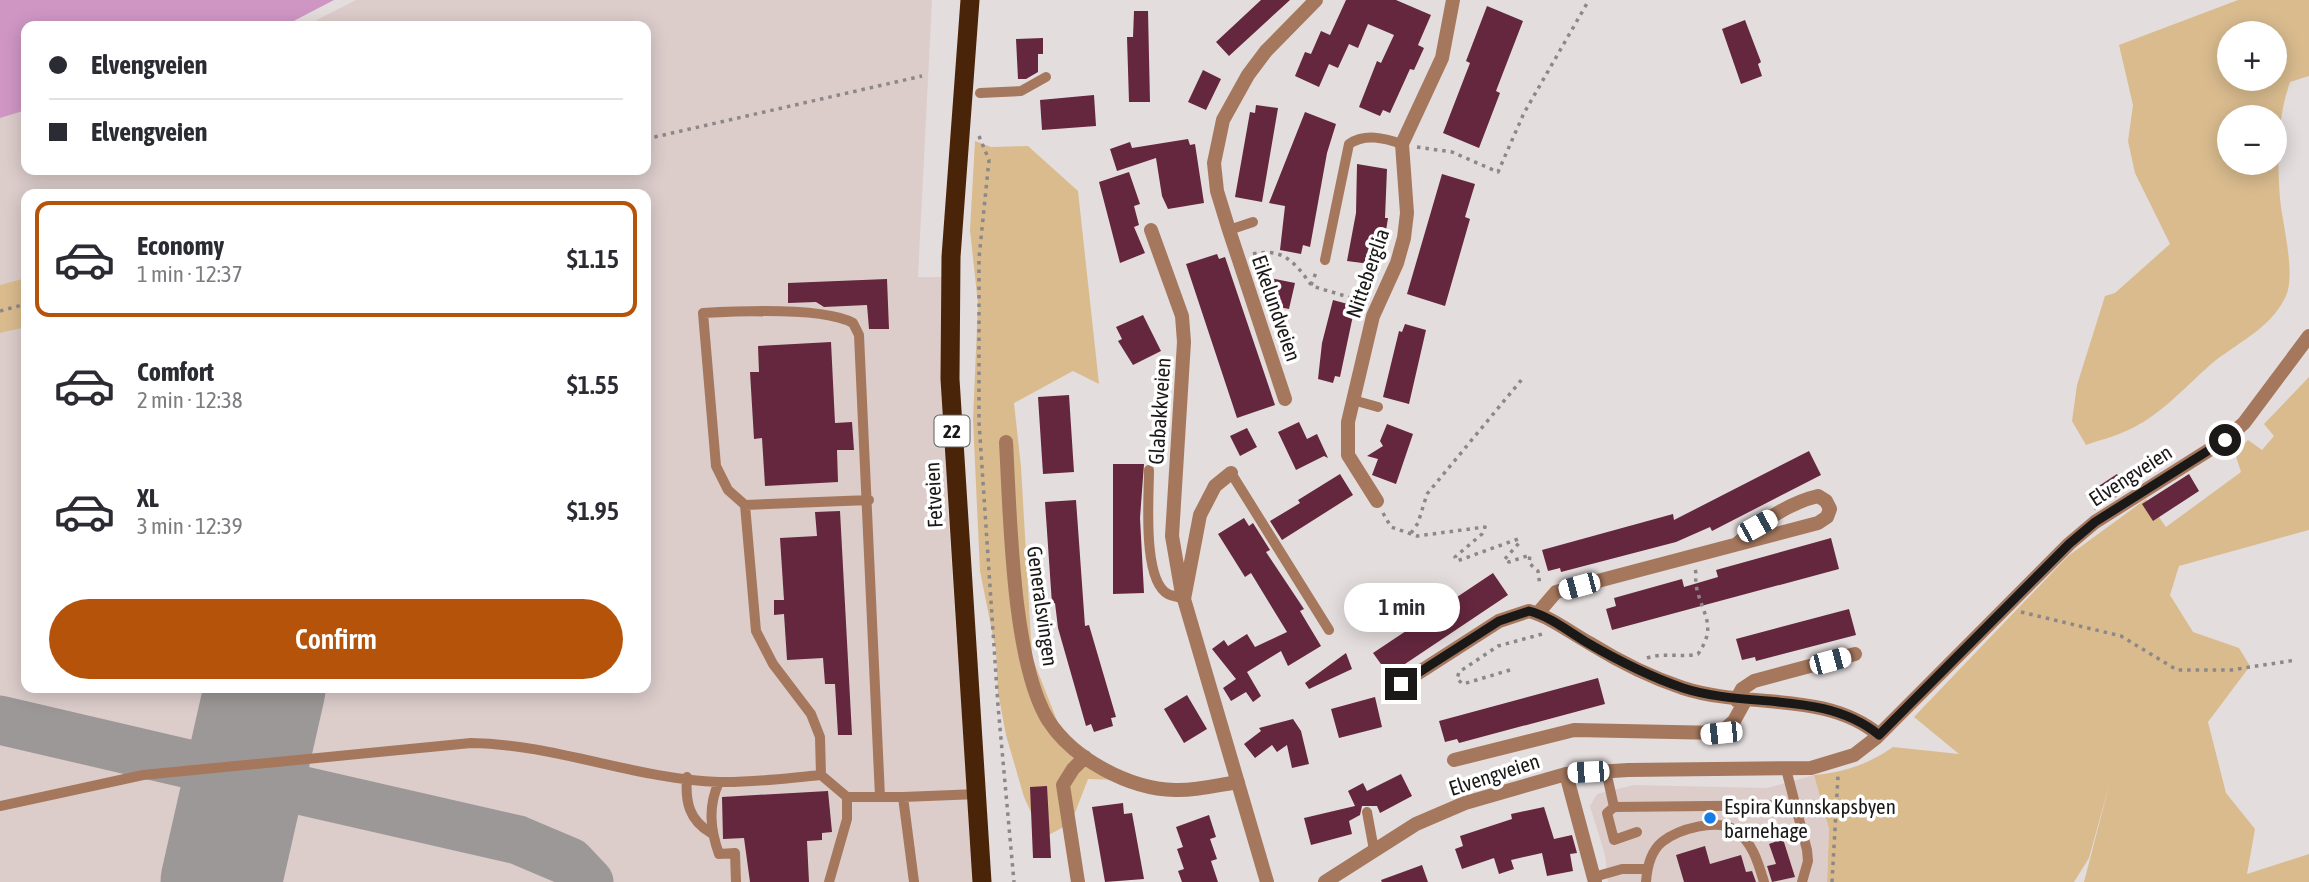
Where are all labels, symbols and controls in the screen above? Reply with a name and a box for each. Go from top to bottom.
map controls [2217,21,2287,175]
button: + [2217,21,2287,91]
text: Elvengveien [91,50,207,80]
button: − [2217,105,2287,175]
text: Elvengveien [91,117,207,147]
street label: Nitteberglia [1341,225,1393,321]
icon: car [53,228,116,291]
text: Economy [137,231,224,261]
text: $1.15 [567,244,619,274]
street label: Eikelundveien [1248,252,1306,364]
text: 1 min · 12:37 [137,261,243,287]
icon: car [53,354,116,417]
text: Comfort [137,357,214,387]
street label: Glabakkveien [1143,357,1175,465]
text: $1.55 [567,370,619,400]
text: 2 min · 12:38 [137,387,243,413]
road number: 22 [934,416,970,446]
route start [2209,424,2241,456]
street label: Elvengveien [2084,439,2176,511]
street label: Fetveien [919,461,947,529]
icon: car [53,480,116,543]
text: XL [137,483,159,513]
text: $1.95 [567,496,619,526]
car [1734,507,1781,545]
text: 3 min · 12:39 [137,513,243,539]
street label: Generalsvingen [1023,544,1063,668]
car [1556,570,1603,602]
callout: 1 min [1343,582,1459,632]
text: 1 min [1379,594,1425,620]
button: Confirm [49,599,623,679]
car [1807,645,1854,677]
route end [1385,668,1417,700]
car [1700,720,1743,746]
street label: Elvengveien [1446,748,1542,800]
car [1567,760,1610,784]
place label: Espira Kunnskapsbyen barnehage [1724,794,1896,842]
marker: Espira Kunnskapsbyen barnehage [1702,810,1718,826]

